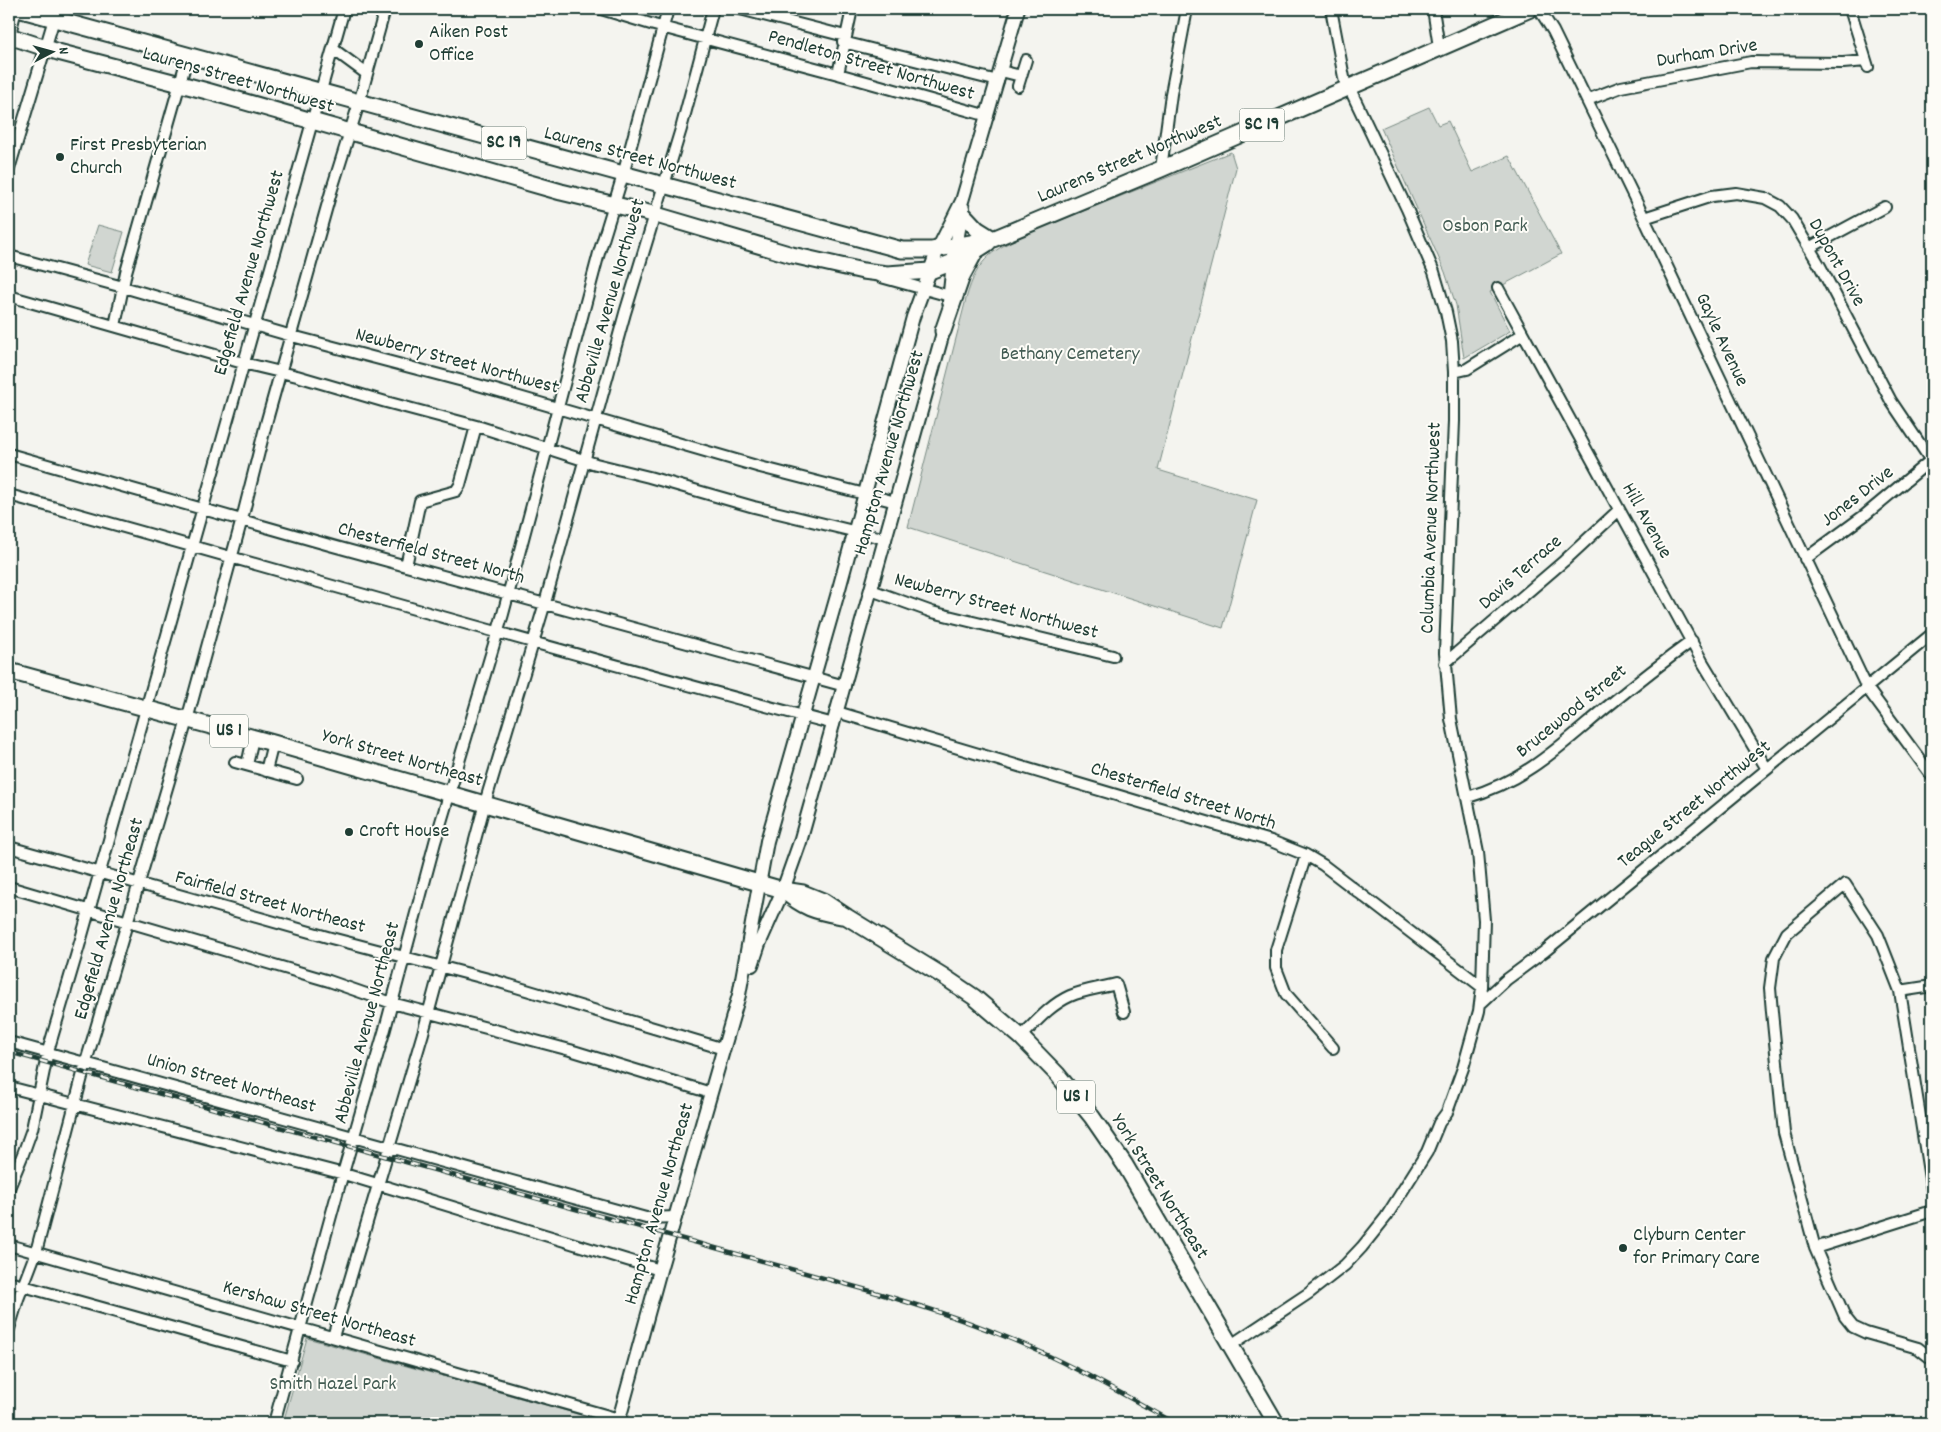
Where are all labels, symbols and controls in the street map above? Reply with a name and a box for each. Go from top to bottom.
place label: Aiken Post Office [429,19,508,70]
street label: Pendleton Street Northwest [764,23,978,109]
north arrow [28,28,78,78]
street label: Durham Drive [1655,32,1760,76]
marker: Aiken Post Office [413,38,425,50]
street label: Laurens Street Northwest [139,40,337,122]
text: N [53,46,73,55]
street label: Laurens Street Northwest [1033,108,1227,212]
road number: SC 19 [1240,108,1284,142]
street label: Laurens Street Northwest [541,120,739,198]
road number: SC 19 [482,126,526,160]
place label: First Presbyterian Church [70,132,207,183]
marker: First Presbyterian Church [54,151,66,163]
street label: Edgefield Avenue Northwest [207,167,293,379]
street label: Abbeville Avenue Northwest [568,196,654,406]
park label: Osbon Park [1442,213,1528,241]
street label: Dupont Drive [1800,214,1872,312]
street label: Gayle Avenue [1687,289,1755,392]
street label: Newberry Street Northwest [352,321,562,403]
park label: Bethany Cemetery [1000,341,1140,369]
street label: Hampton Avenue Northwest [847,347,933,559]
street label: Columbia Avenue Northwest [1414,422,1450,634]
street label: Jones Drive [1816,459,1901,534]
street label: Hill Avenue [1614,478,1678,564]
street label: Chesterfield Street North [334,516,528,592]
street label: Davis Terrace [1473,529,1569,617]
street label: Newberry Street Northwest [891,566,1101,648]
street label: Brucewood Street [1510,658,1634,766]
road number: US 1 [210,714,248,748]
street label: York Street Northeast [318,723,486,795]
street label: Teague Street Northwest [1612,734,1778,876]
street label: Chesterfield Street North [1087,755,1279,839]
street label: Edgefield Avenue Northeast [68,815,152,1023]
place label: Croft House [359,818,449,846]
marker: Croft House [343,826,355,838]
street label: Fairfield Street Northeast [172,864,368,942]
street label: Abbeville Avenue Northeast [328,919,408,1127]
street label: Union Street Northeast [143,1046,319,1122]
road number: US 1 [1057,1080,1095,1114]
street label: Hampton Avenue Northeast [618,1100,702,1308]
street label: York Street Northeast [1103,1109,1215,1265]
place label: Clyburn Center for Primary Care [1633,1222,1760,1273]
marker: Clyburn Center for Primary Care [1617,1242,1629,1254]
street label: Kershaw Street Northeast [219,1274,419,1356]
park label: Smith Hazel Park [270,1371,396,1399]

